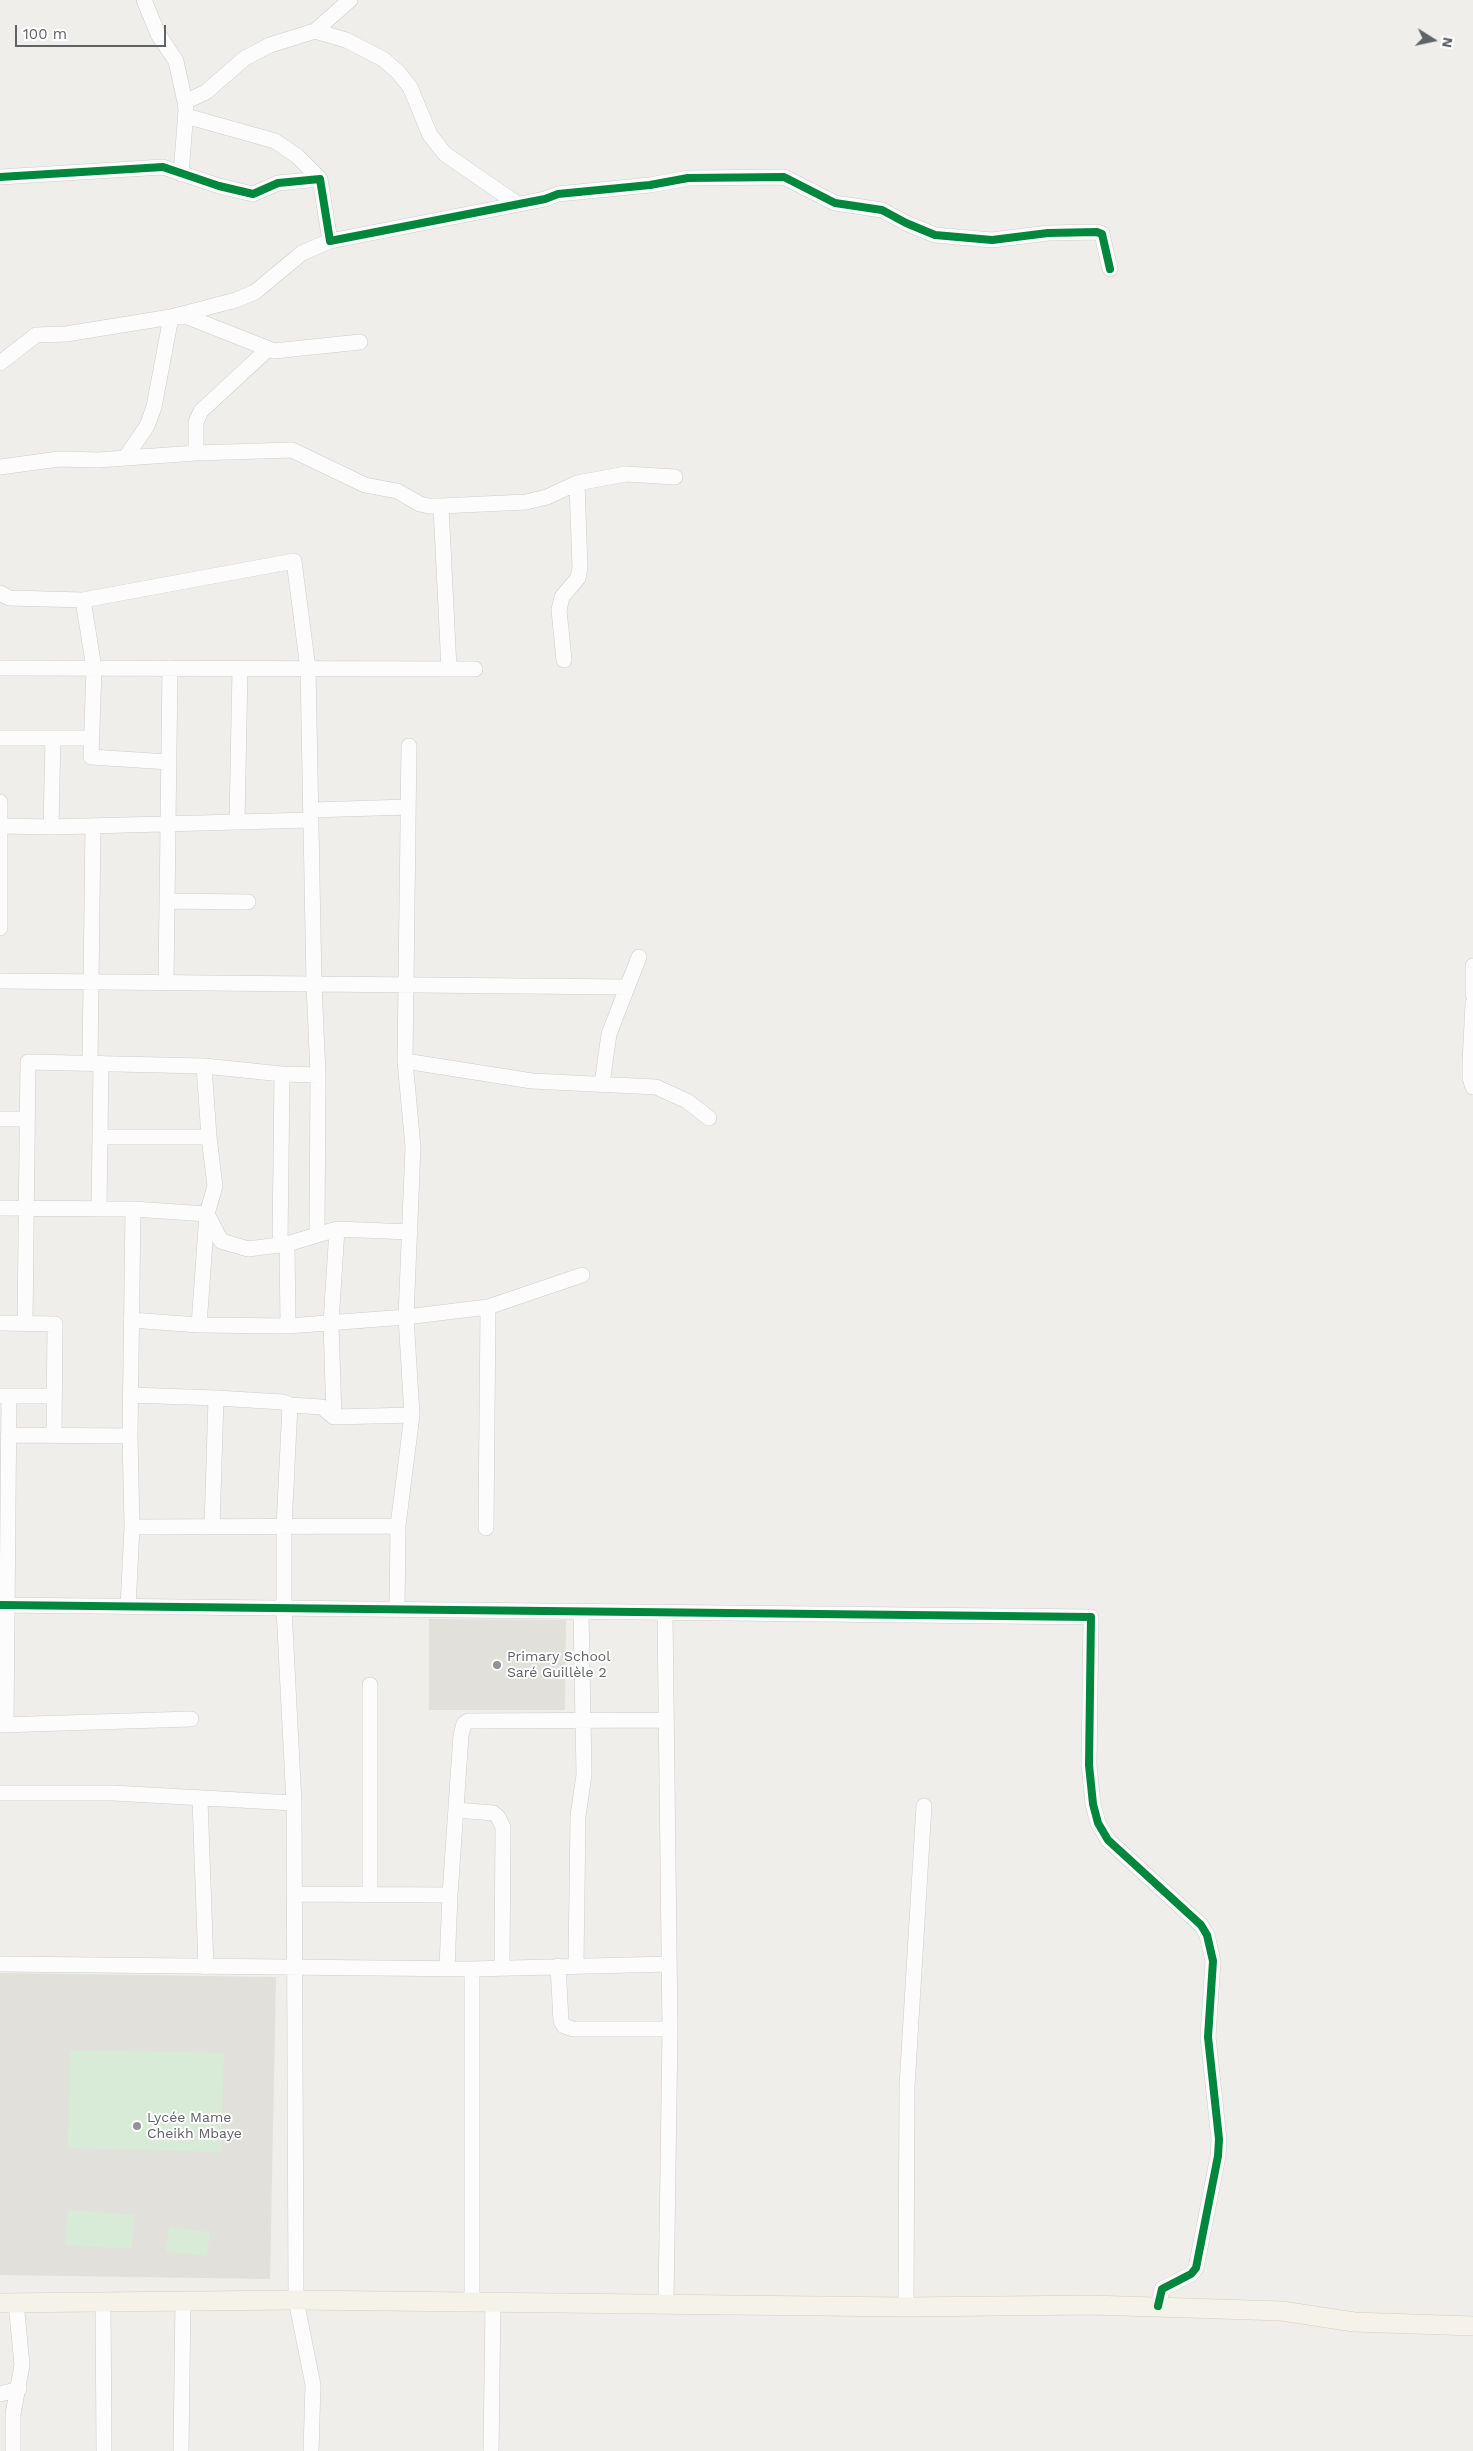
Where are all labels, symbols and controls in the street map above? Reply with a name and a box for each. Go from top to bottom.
scale bar [18,15,169,47]
north arrow [1408,15,1458,65]
text: 100 m [23,25,67,43]
text: N [1439,36,1457,49]
place label: Primary School Saré Guillèle 2 [507,1649,611,1681]
marker: Primary School Saré Guillèle 2 [491,1659,503,1671]
place label: Lycée Mame Cheikh Mbaye [147,2110,242,2142]
marker: Lycée Mame Cheikh Mbaye [131,2120,143,2132]

